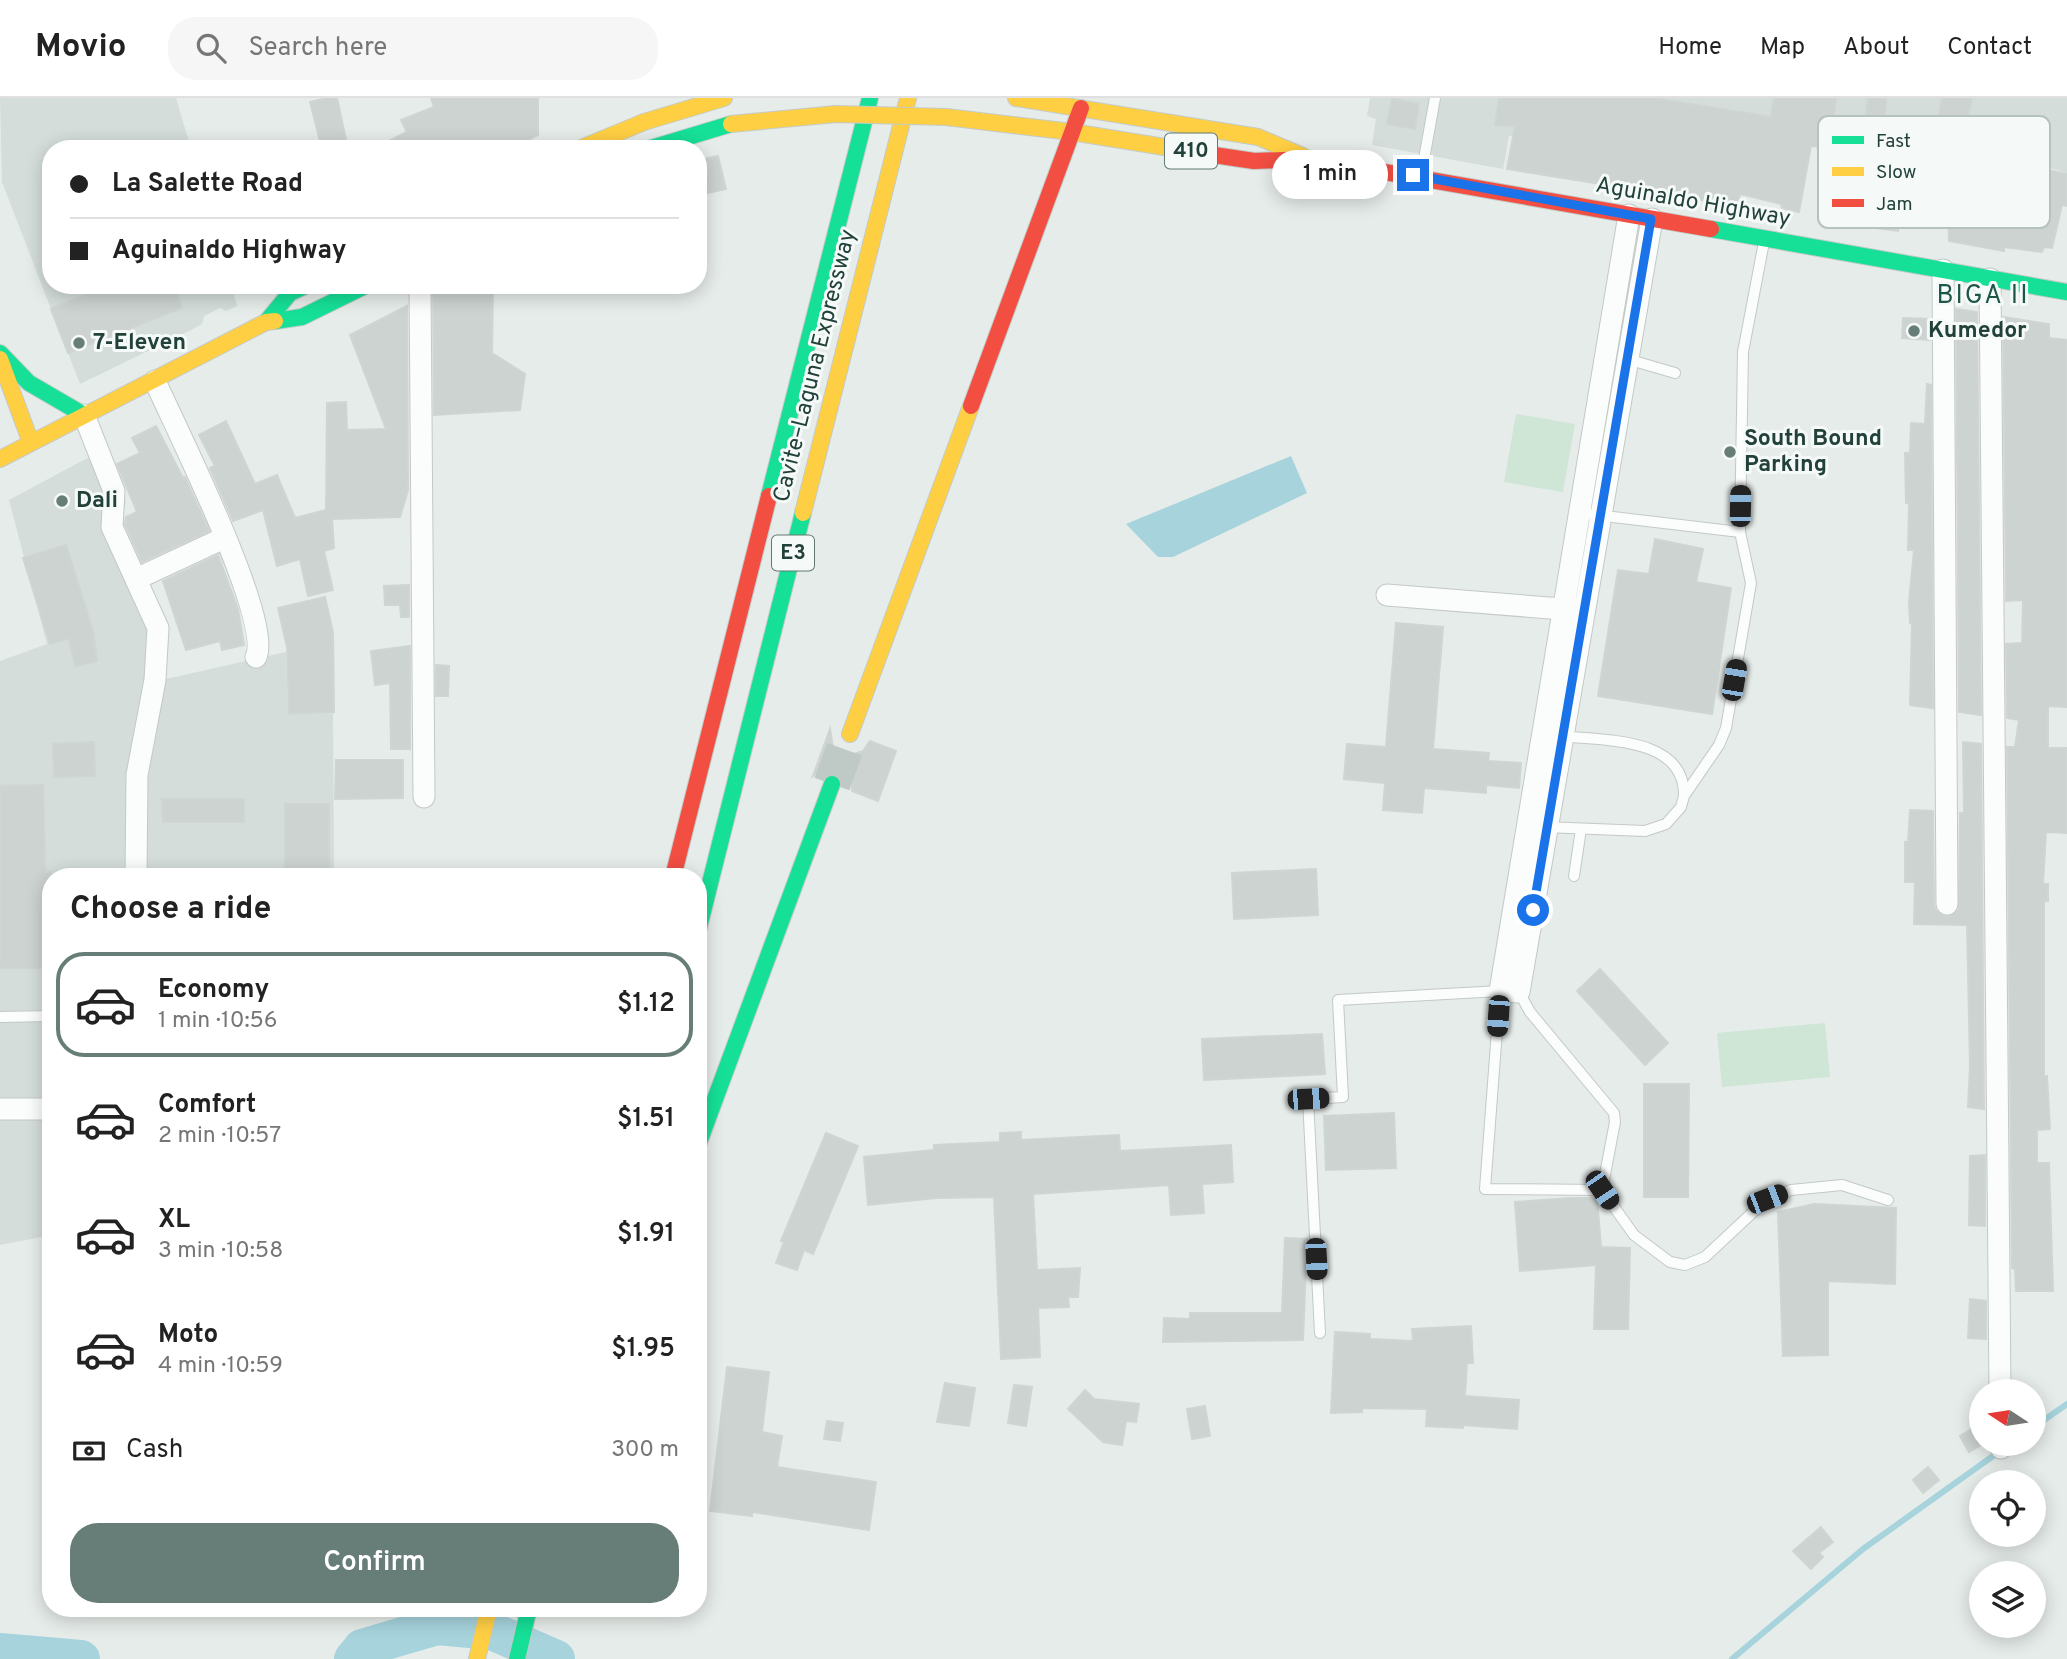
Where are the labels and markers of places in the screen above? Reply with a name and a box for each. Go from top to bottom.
place label: Kumedor [1928,317,2027,346]
marker: Kumedor [1906,323,1922,339]
place label: 7-Eleven [93,329,186,358]
marker: 7-Eleven [71,335,87,351]
place label: South Bound Parking [1744,425,1882,480]
marker: South Bound Parking [1722,444,1738,460]
place label: Dali [76,487,118,516]
marker: Dali [54,493,70,509]

